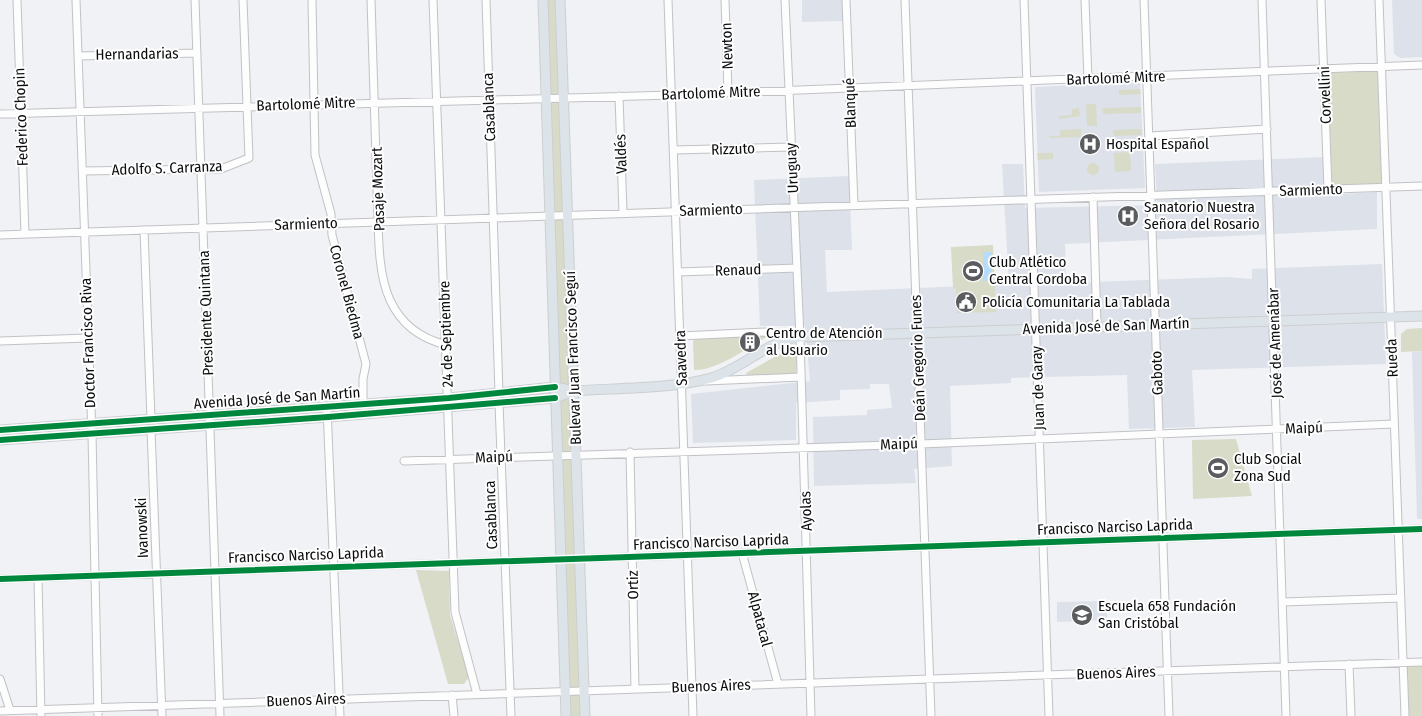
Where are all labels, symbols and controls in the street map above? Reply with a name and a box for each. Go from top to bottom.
street label: Newton [717,22,737,70]
street label: Hernandarias [95,44,179,64]
street label: Corvellini [1315,66,1335,124]
street label: Bartolomé Mitre [1066,67,1166,89]
street label: Federico Chopin [10,68,32,166]
street label: Casablanca [479,72,499,142]
street label: Blanqué [840,77,860,129]
street label: Bartolomé Mitre [661,82,761,104]
street label: Bartolomé Mitre [256,93,356,115]
hospital icon: Hospital Español [1078,132,1102,156]
street label: Valdés [611,134,631,174]
place label: Hospital Español [1106,135,1209,153]
street label: Rizzuto [711,139,755,159]
street label: Uruguay [782,142,802,194]
street label: Pasaje Mozart [368,147,388,231]
street label: Adolfo S. Carranza [111,157,223,179]
street label: Sarmiento [1279,180,1343,200]
place label: Sanatorio Nuestra Señora del Rosario [1144,198,1260,233]
street label: Sarmiento [679,200,743,220]
hospital icon: Sanatorio Nuestra Señora del Rosario [1116,204,1140,228]
street label: Sarmiento [274,214,338,234]
street label: Coronel Biedma [326,243,368,341]
street label: Presidente Quintana [195,250,217,376]
place label: Club Atlético Central Cordoba [989,253,1087,288]
sports icon: Club Atlético Central Cordoba [961,259,985,283]
street label: Renaud [714,260,762,280]
street label: Bulevar Juan Francisco Seguí [561,270,585,445]
street label: Doctor Francisco Riva [77,278,99,408]
street label: 24 de Septiembre [435,280,457,388]
street label: José de Amenábar [1264,287,1286,399]
public building icon: Policía Comunitaria La Tablada [954,290,978,314]
place label: Policía Comunitaria La Tablada [982,293,1170,311]
street label: Deán Gregorio Funes [907,295,929,421]
street label: Avenida José de San Martín [1022,314,1190,338]
place label: Centro de Atención al Usuario [766,324,883,359]
street label: Saavedra [671,330,691,386]
building icon: Centro de Atención al Usuario [738,330,762,354]
street label: Rueda [1382,338,1402,378]
street label: Juan de Garay [1028,345,1048,430]
street label: Gaboto [1147,350,1167,395]
street label: Avenida José de San Martín [193,383,361,413]
street label: Maipú [1285,418,1323,438]
street label: Maipú [880,434,918,454]
street label: Maipú [475,447,513,467]
place label: Club Social Zona Sud [1234,450,1302,485]
sports icon: Club Social Zona Sud [1206,456,1230,480]
street label: Casablanca [481,480,501,550]
street label: Ayolas [796,491,816,531]
street label: Ivanowski [132,497,152,559]
street label: Francisco Narciso Laprida [1037,515,1193,539]
street label: Francisco Narciso Laprida [633,530,789,554]
street label: Francisco Narciso Laprida [228,543,384,567]
street label: Ortiz [624,570,642,600]
street label: Alpatacal [744,589,776,649]
place label: Escuela 658 Fundación San Cristóbal [1098,597,1236,632]
school or university icon: Escuela 658 Fundación San Cristóbal [1070,603,1094,627]
street label: Buenos Aires [1076,663,1156,683]
street label: Buenos Aires [671,676,751,696]
street label: Buenos Aires [266,690,346,710]

